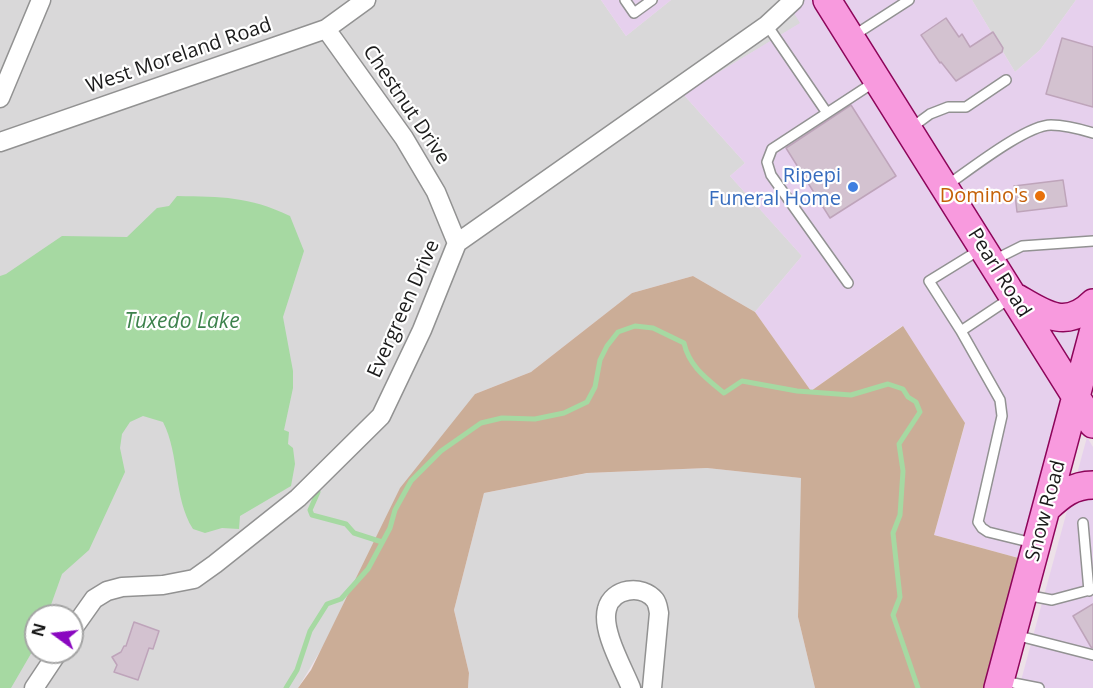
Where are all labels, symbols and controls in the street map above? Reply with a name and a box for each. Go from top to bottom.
street label: West Moreland Road [83,13,275,99]
street label: Chestnut Drive [357,41,455,169]
place label: Ripepi Funeral Home [709,164,841,211]
marker: Ripepi Funeral Home [846,180,860,194]
place label: Domino's [940,184,1028,208]
marker: Domino's [1033,189,1047,203]
street label: Pearl Road [962,224,1036,322]
street label: Evergreen Drive [363,236,445,382]
water label: Tuxedo Lake [124,309,240,335]
street label: Snow Road [1021,458,1071,564]
north arrow [24,604,84,664]
text: N [26,621,51,639]

